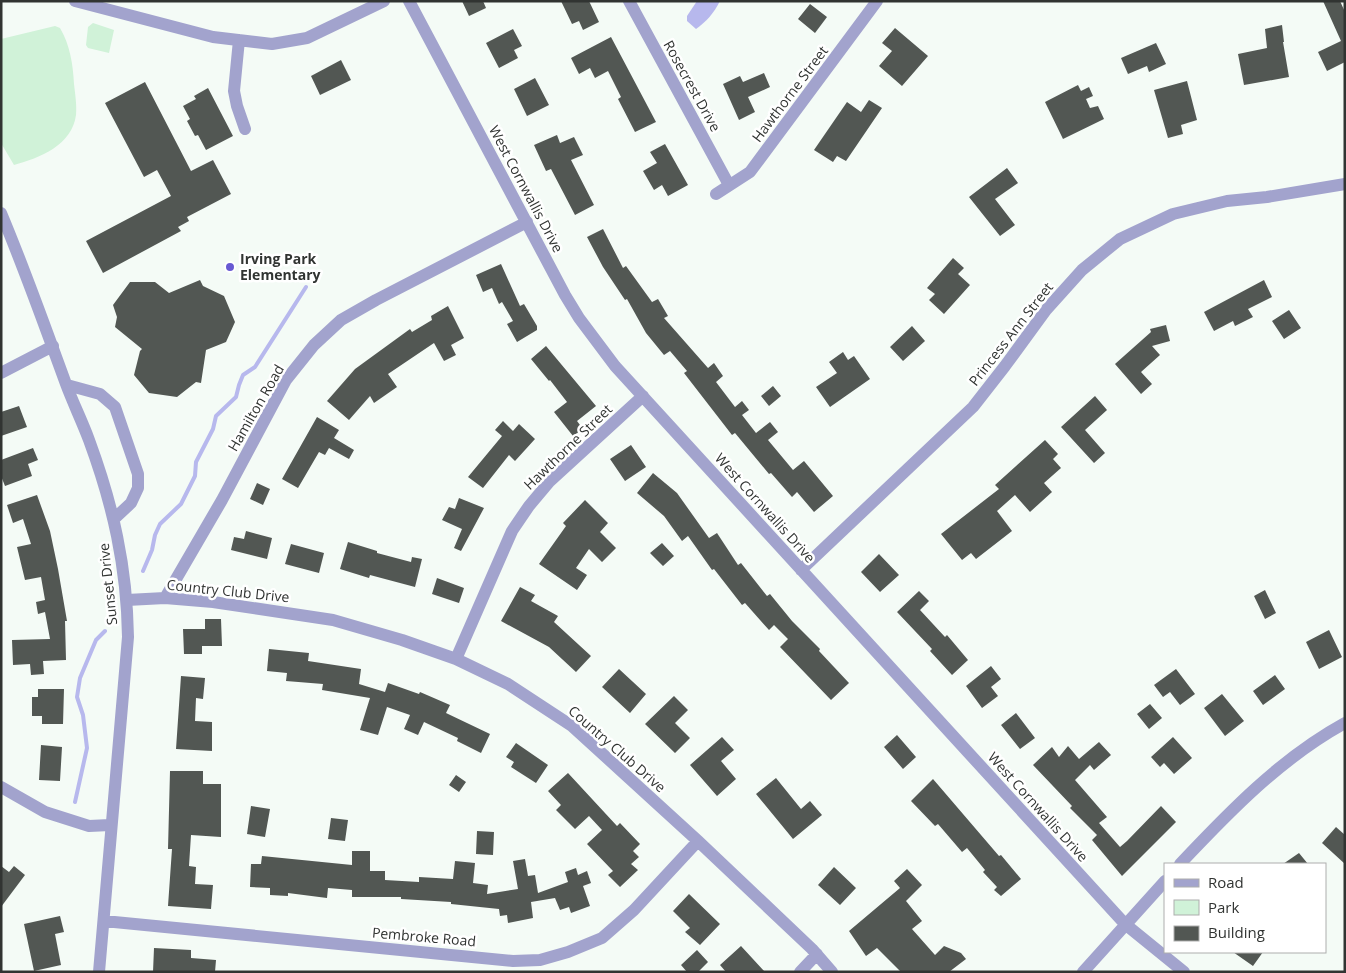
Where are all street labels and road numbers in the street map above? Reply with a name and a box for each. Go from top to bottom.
street label: Rosecrest Drive [660,37,725,135]
street label: Hawthorne Street [747,42,832,146]
street label: West Cornwallis Drive [485,122,568,256]
street label: Princess Ann Street [964,278,1057,389]
street label: Hamilton Road [223,361,288,455]
street label: Hawthorne Street [519,400,616,494]
street label: West Cornwallis Drive [711,449,820,567]
street label: Sunset Drive [94,542,121,626]
street label: Country Club Drive [166,575,290,606]
street label: Country Club Drive [565,701,670,796]
street label: West Cornwallis Drive [984,748,1093,866]
street label: Pembroke Road [371,922,477,951]

